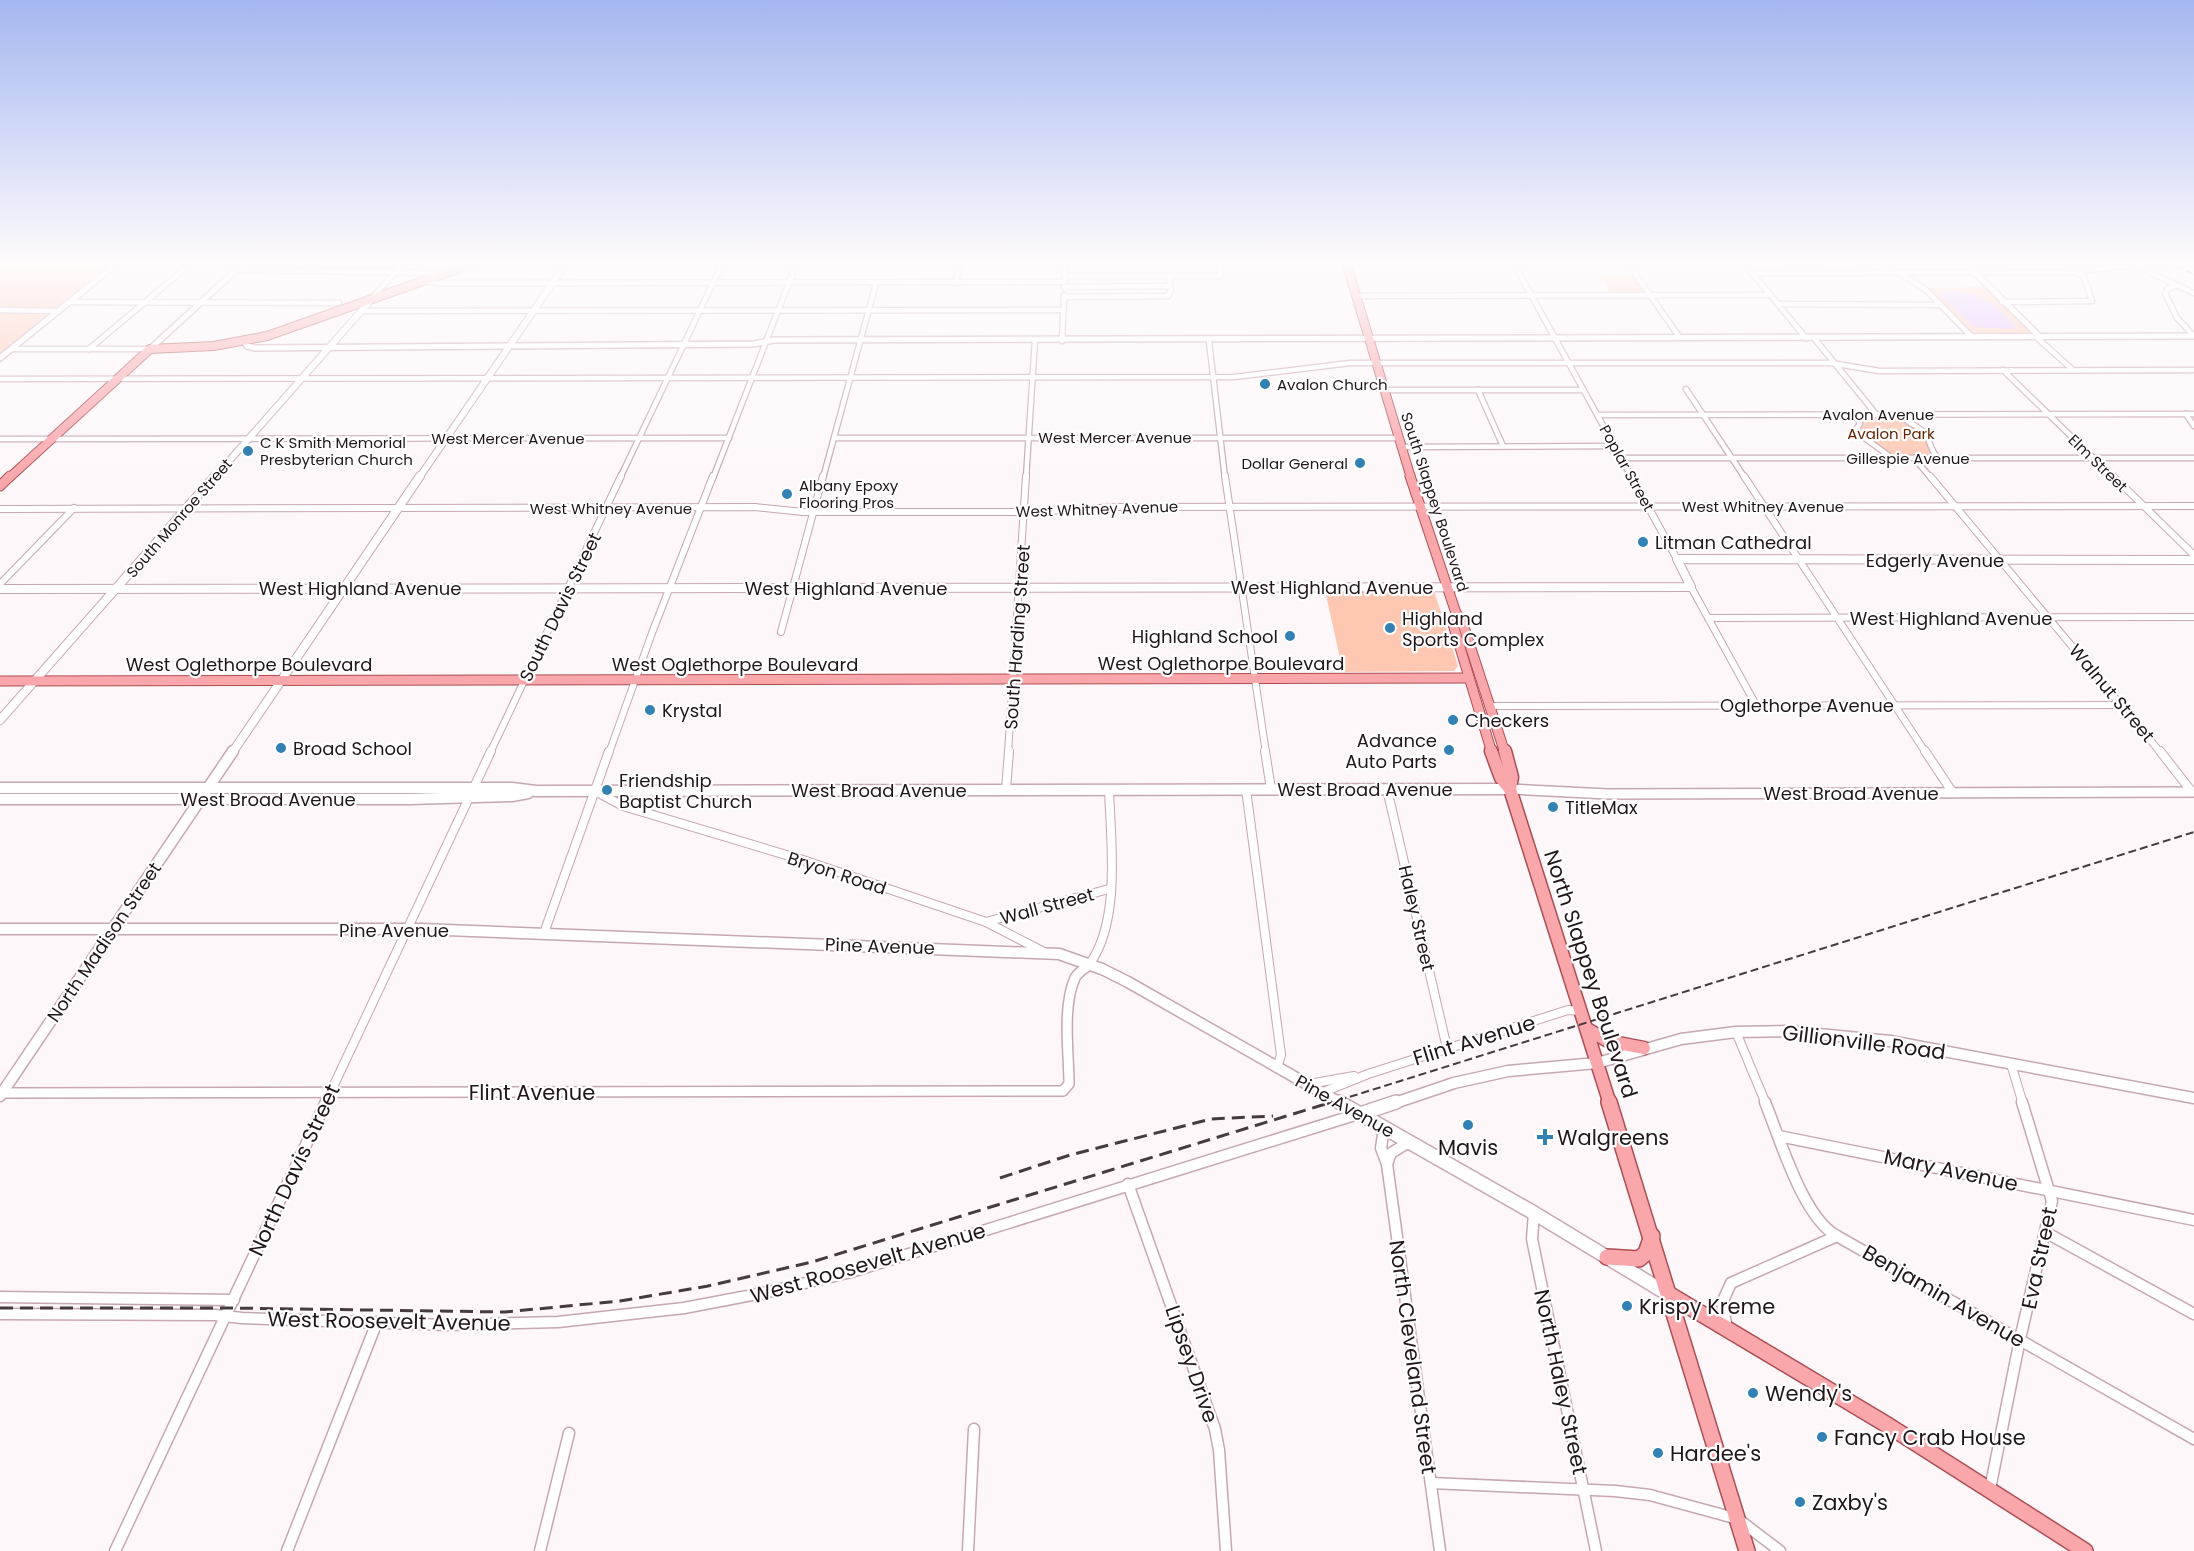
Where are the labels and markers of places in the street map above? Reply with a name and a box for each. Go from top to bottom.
place label: Avalon Church [1277,374,1388,395]
marker: Avalon Church [1258,377,1272,391]
place label: C K Smith Memorial Presbyterian Church [260,432,413,470]
marker: C K Smith Memorial Presbyterian Church [241,444,255,458]
place label: Dollar General [1241,453,1348,474]
marker: Dollar General [1353,456,1367,470]
place label: Albany Epoxy Flooring Pros [799,475,899,513]
marker: Albany Epoxy Flooring Pros [780,487,794,501]
place label: Litman Cathedral [1655,530,1812,555]
marker: Litman Cathedral [1636,535,1650,549]
place label: Highland Sports Complex [1402,606,1544,652]
marker: Highland Sports Complex [1383,621,1397,635]
place label: Highland School [1132,624,1278,649]
marker: Highland School [1283,629,1297,643]
place label: Krystal [662,698,722,723]
marker: Krystal [643,703,657,717]
place label: Checkers [1465,708,1549,733]
marker: Checkers [1446,713,1460,727]
place label: Advance Auto Parts [1345,728,1437,774]
place label: Broad School [293,736,412,761]
marker: Broad School [274,741,288,755]
marker: Advance Auto Parts [1442,743,1456,757]
place label: Friendship Baptist Church [619,768,752,814]
marker: Friendship Baptist Church [600,783,614,797]
place label: TitleMax [1565,795,1638,820]
marker: TitleMax [1546,800,1560,814]
marker: Mavis [1461,1118,1475,1132]
place label: Walgreens [1557,1123,1669,1152]
marker: Walgreens [1538,1130,1552,1144]
place label: Mavis [1438,1133,1498,1162]
place label: Krispy Kreme [1639,1292,1775,1321]
marker: Krispy Kreme [1620,1299,1634,1313]
place label: Wendy's [1765,1379,1852,1408]
marker: Wendy's [1746,1386,1760,1400]
place label: Fancy Crab House [1834,1423,2026,1452]
marker: Fancy Crab House [1815,1430,1829,1444]
place label: Hardee's [1670,1439,1761,1468]
marker: Hardee's [1651,1446,1665,1460]
place label: Zaxby's [1812,1488,1888,1517]
marker: Zaxby's [1793,1495,1807,1509]

